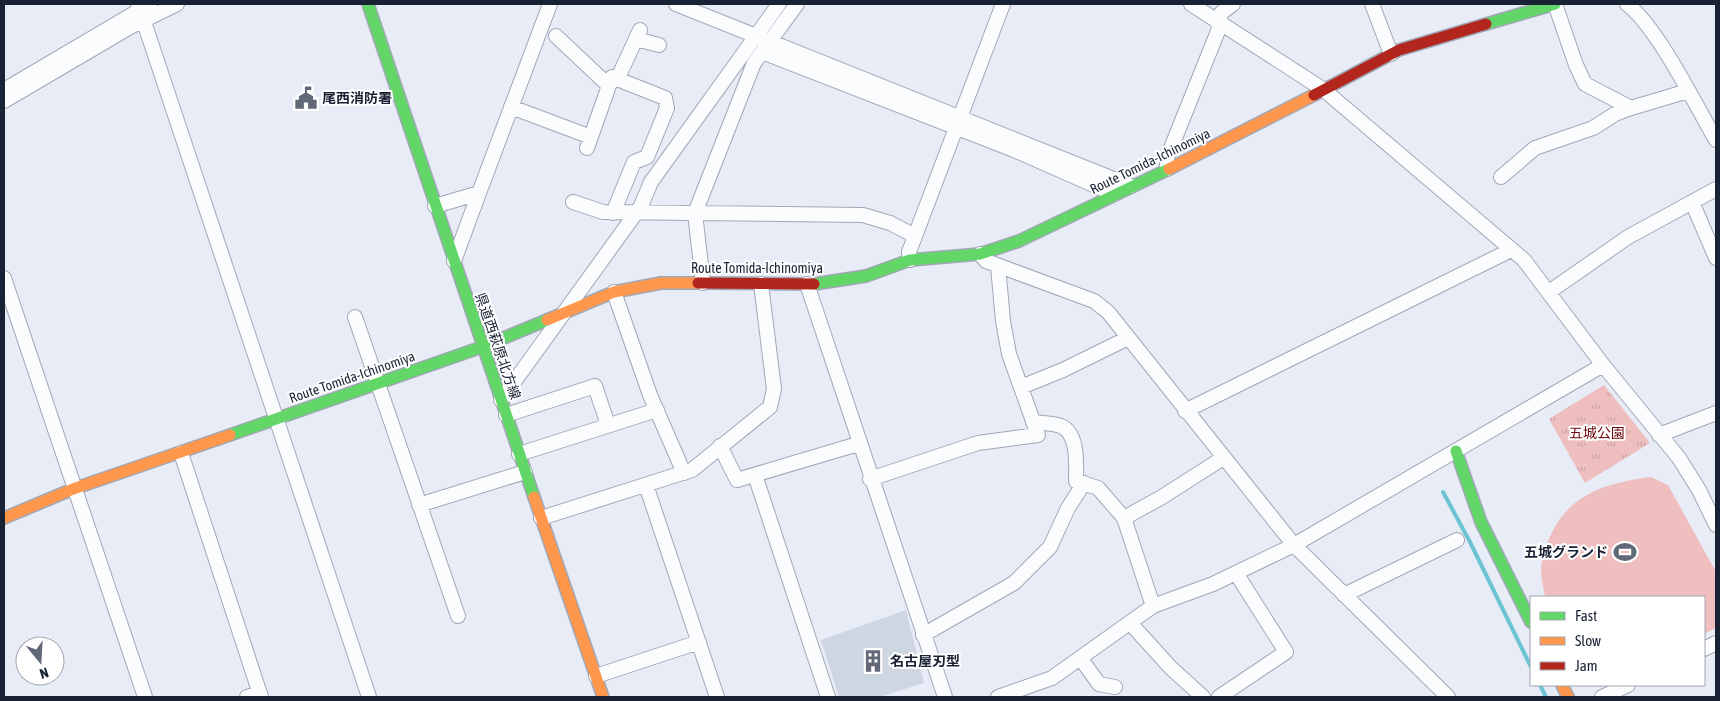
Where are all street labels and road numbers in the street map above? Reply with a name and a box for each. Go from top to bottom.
street label: Route Tomida-Ichinomiya [1087,125,1213,197]
street label: Route Tomida-Ichinomiya [691,260,823,276]
street label: 県道西萩原北方線 [472,290,524,402]
street label: Route Tomida-Ichinomiya [287,348,417,406]

